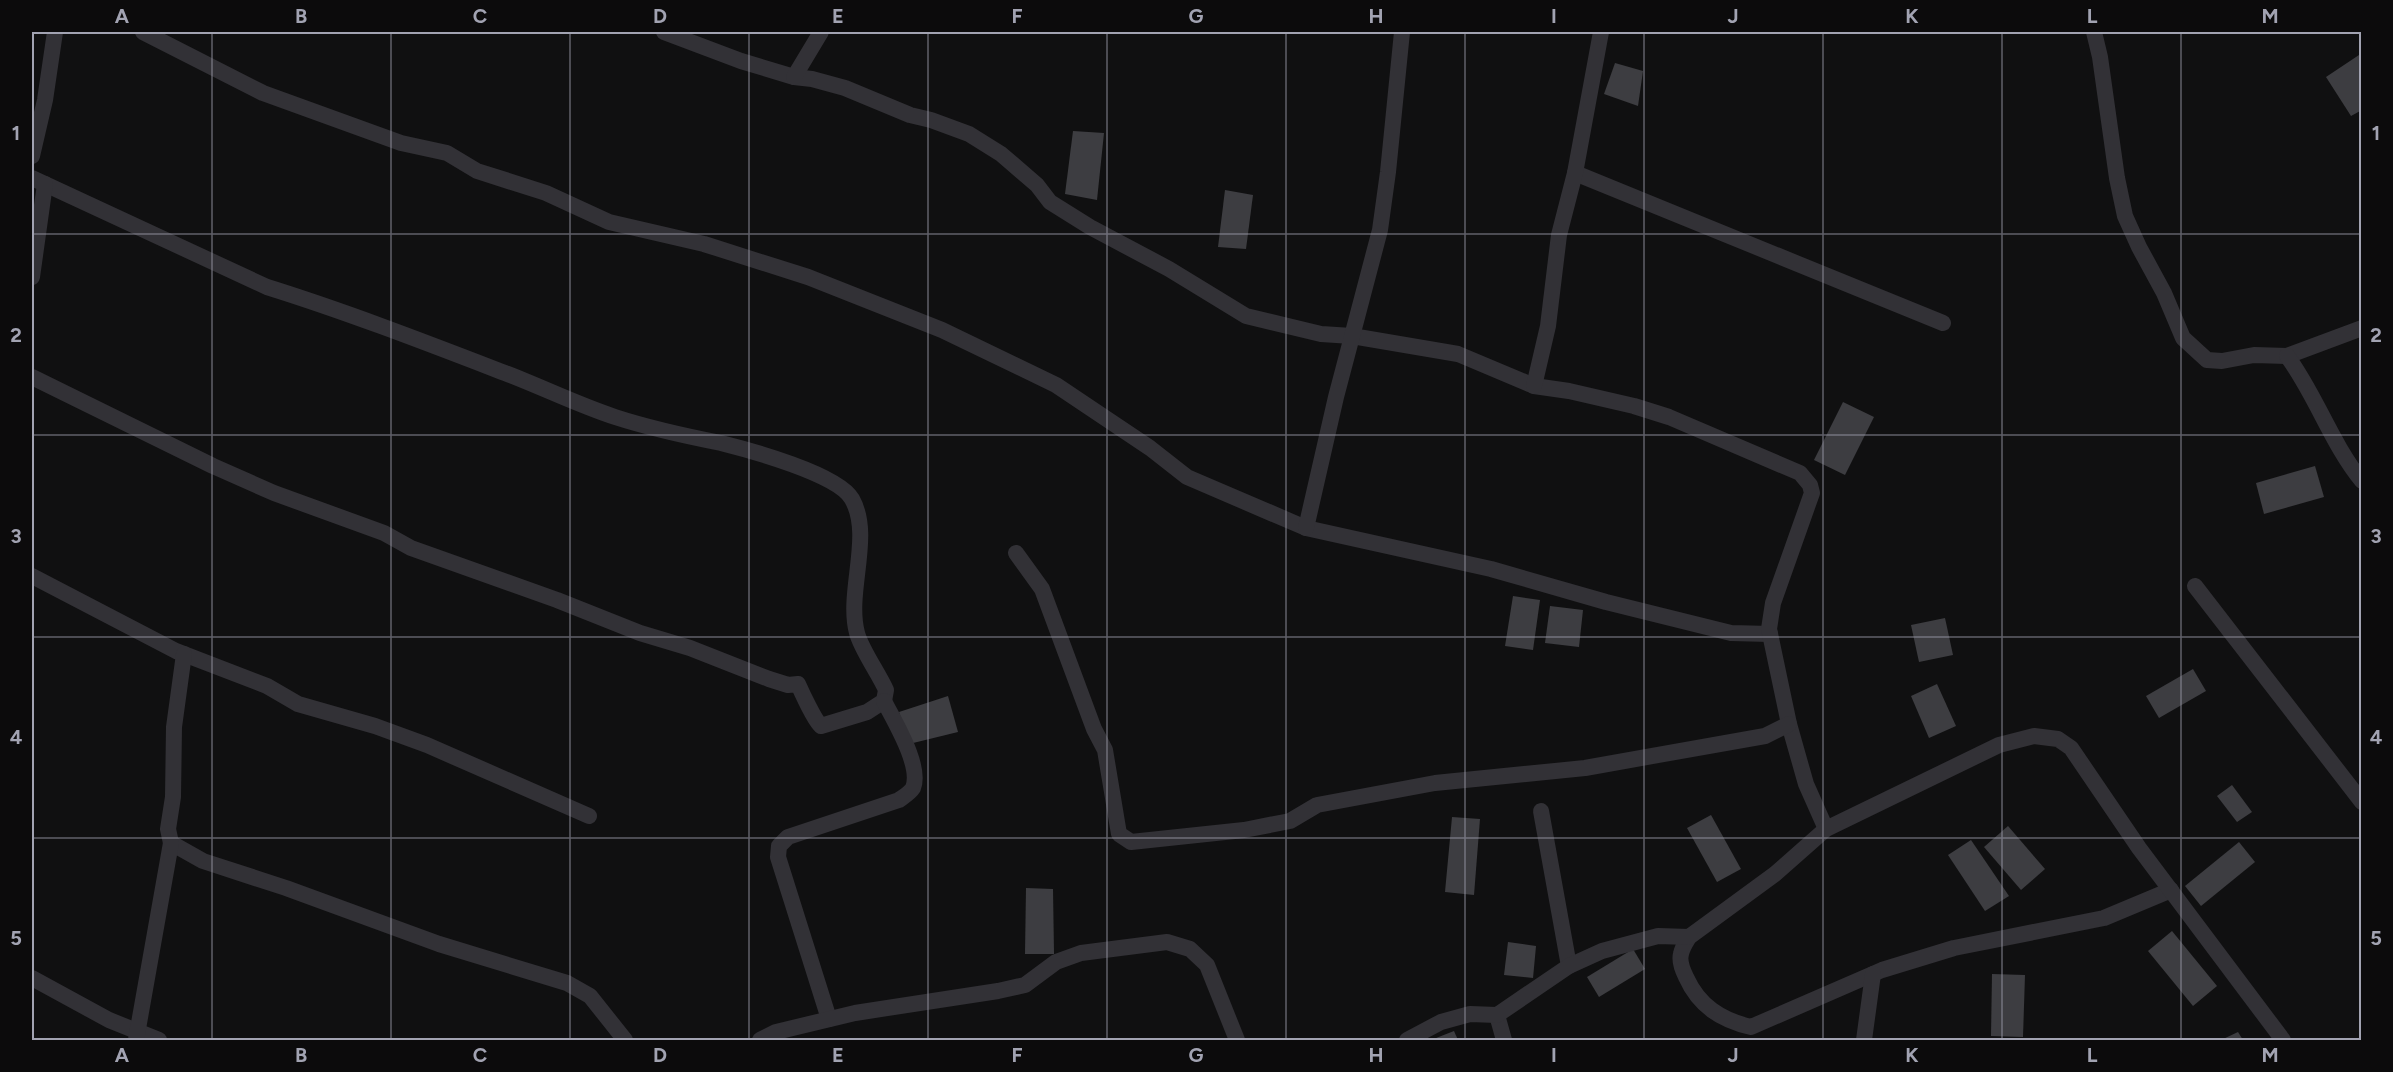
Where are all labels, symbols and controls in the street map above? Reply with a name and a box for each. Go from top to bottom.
text: A [115,4,130,28]
text: B [295,4,307,28]
text: C [473,4,487,28]
text: D [653,4,667,28]
text: E [832,4,844,28]
text: F [1011,4,1023,28]
text: G [1189,4,1204,28]
text: H [1369,4,1384,28]
text: I [1551,4,1557,28]
text: J [1727,4,1739,28]
text: K [1905,4,1919,28]
text: L [2087,4,2098,28]
text: M [2261,4,2279,28]
text: 1 [12,121,20,145]
text: 1 [2372,121,2380,145]
text: 2 [10,323,22,347]
text: 2 [2370,323,2382,347]
text: 3 [10,524,22,548]
text: 3 [2370,524,2382,548]
text: 4 [10,725,23,749]
text: 4 [2370,725,2383,749]
text: 5 [10,926,22,950]
text: 5 [2370,926,2382,950]
text: A [115,1043,130,1067]
text: B [295,1043,307,1067]
text: C [473,1043,487,1067]
text: D [653,1043,667,1067]
text: E [832,1043,844,1067]
text: F [1011,1043,1023,1067]
text: G [1189,1043,1204,1067]
text: H [1369,1043,1384,1067]
text: I [1551,1043,1557,1067]
text: J [1727,1043,1739,1067]
text: K [1905,1043,1919,1067]
text: L [2087,1043,2098,1067]
text: M [2261,1043,2279,1067]

